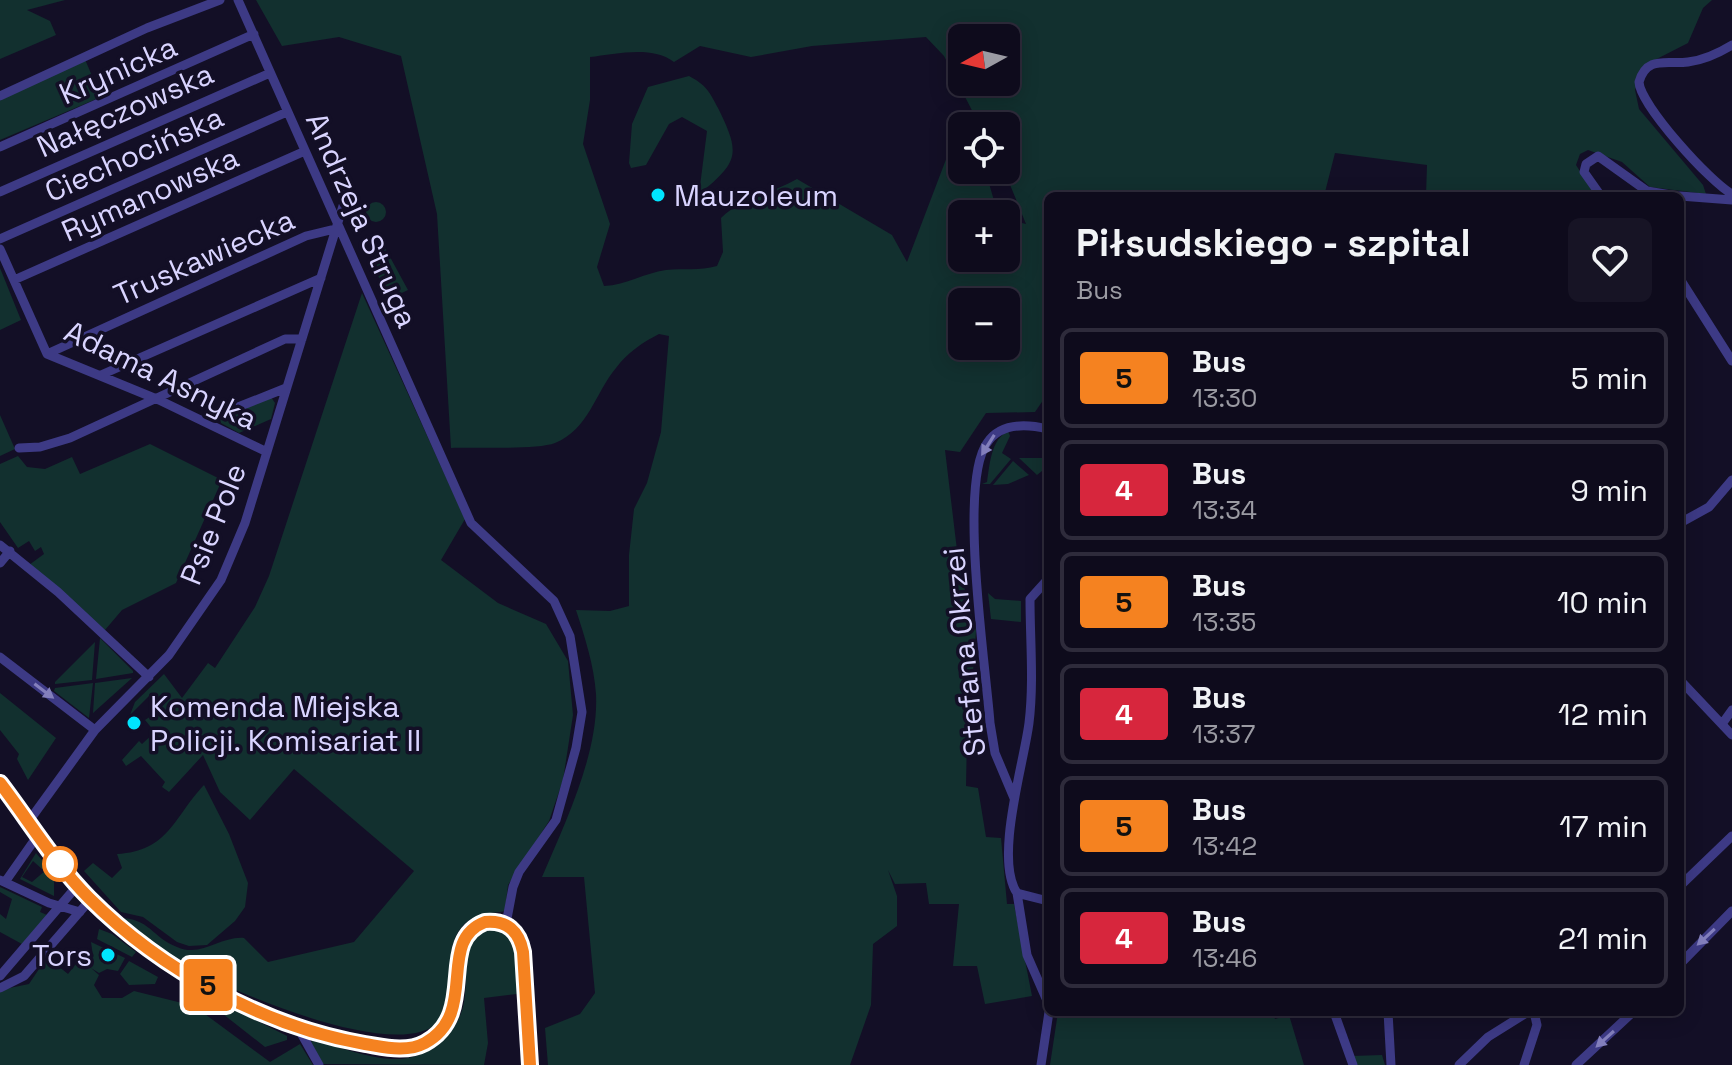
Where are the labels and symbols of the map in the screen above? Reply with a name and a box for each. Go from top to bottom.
north arrow [948,24,1020,96]
street label: Krynicka [53,27,183,113]
street label: Nałęczowska [31,54,219,166]
street label: Ciechocińska [38,97,230,211]
street label: Andrzeja Struga [297,106,427,334]
street label: Rymanowska [55,138,245,250]
place label: Mauzoleum [674,176,838,215]
marker: Mauzoleum [649,186,667,204]
street label: Truskawiecka [108,200,300,314]
street label: Adama Asnyka [58,311,264,439]
one-way arrow [981,434,996,457]
street label: Psie Pole [171,458,255,590]
street label: Stefana Okrzei [934,545,994,759]
one-way arrow [34,683,55,699]
place label: Komenda Miejska Policji. Komisariat II [150,687,421,760]
marker: Komenda Miejska Policji. Komisariat II [125,714,143,732]
unlabelled marker [43,847,77,881]
one-way arrow [1697,928,1716,946]
place label: Tors [32,936,92,975]
marker: Tors [99,946,117,964]
line badge: 5 [182,959,234,1011]
one-way arrow [1595,1030,1615,1047]

